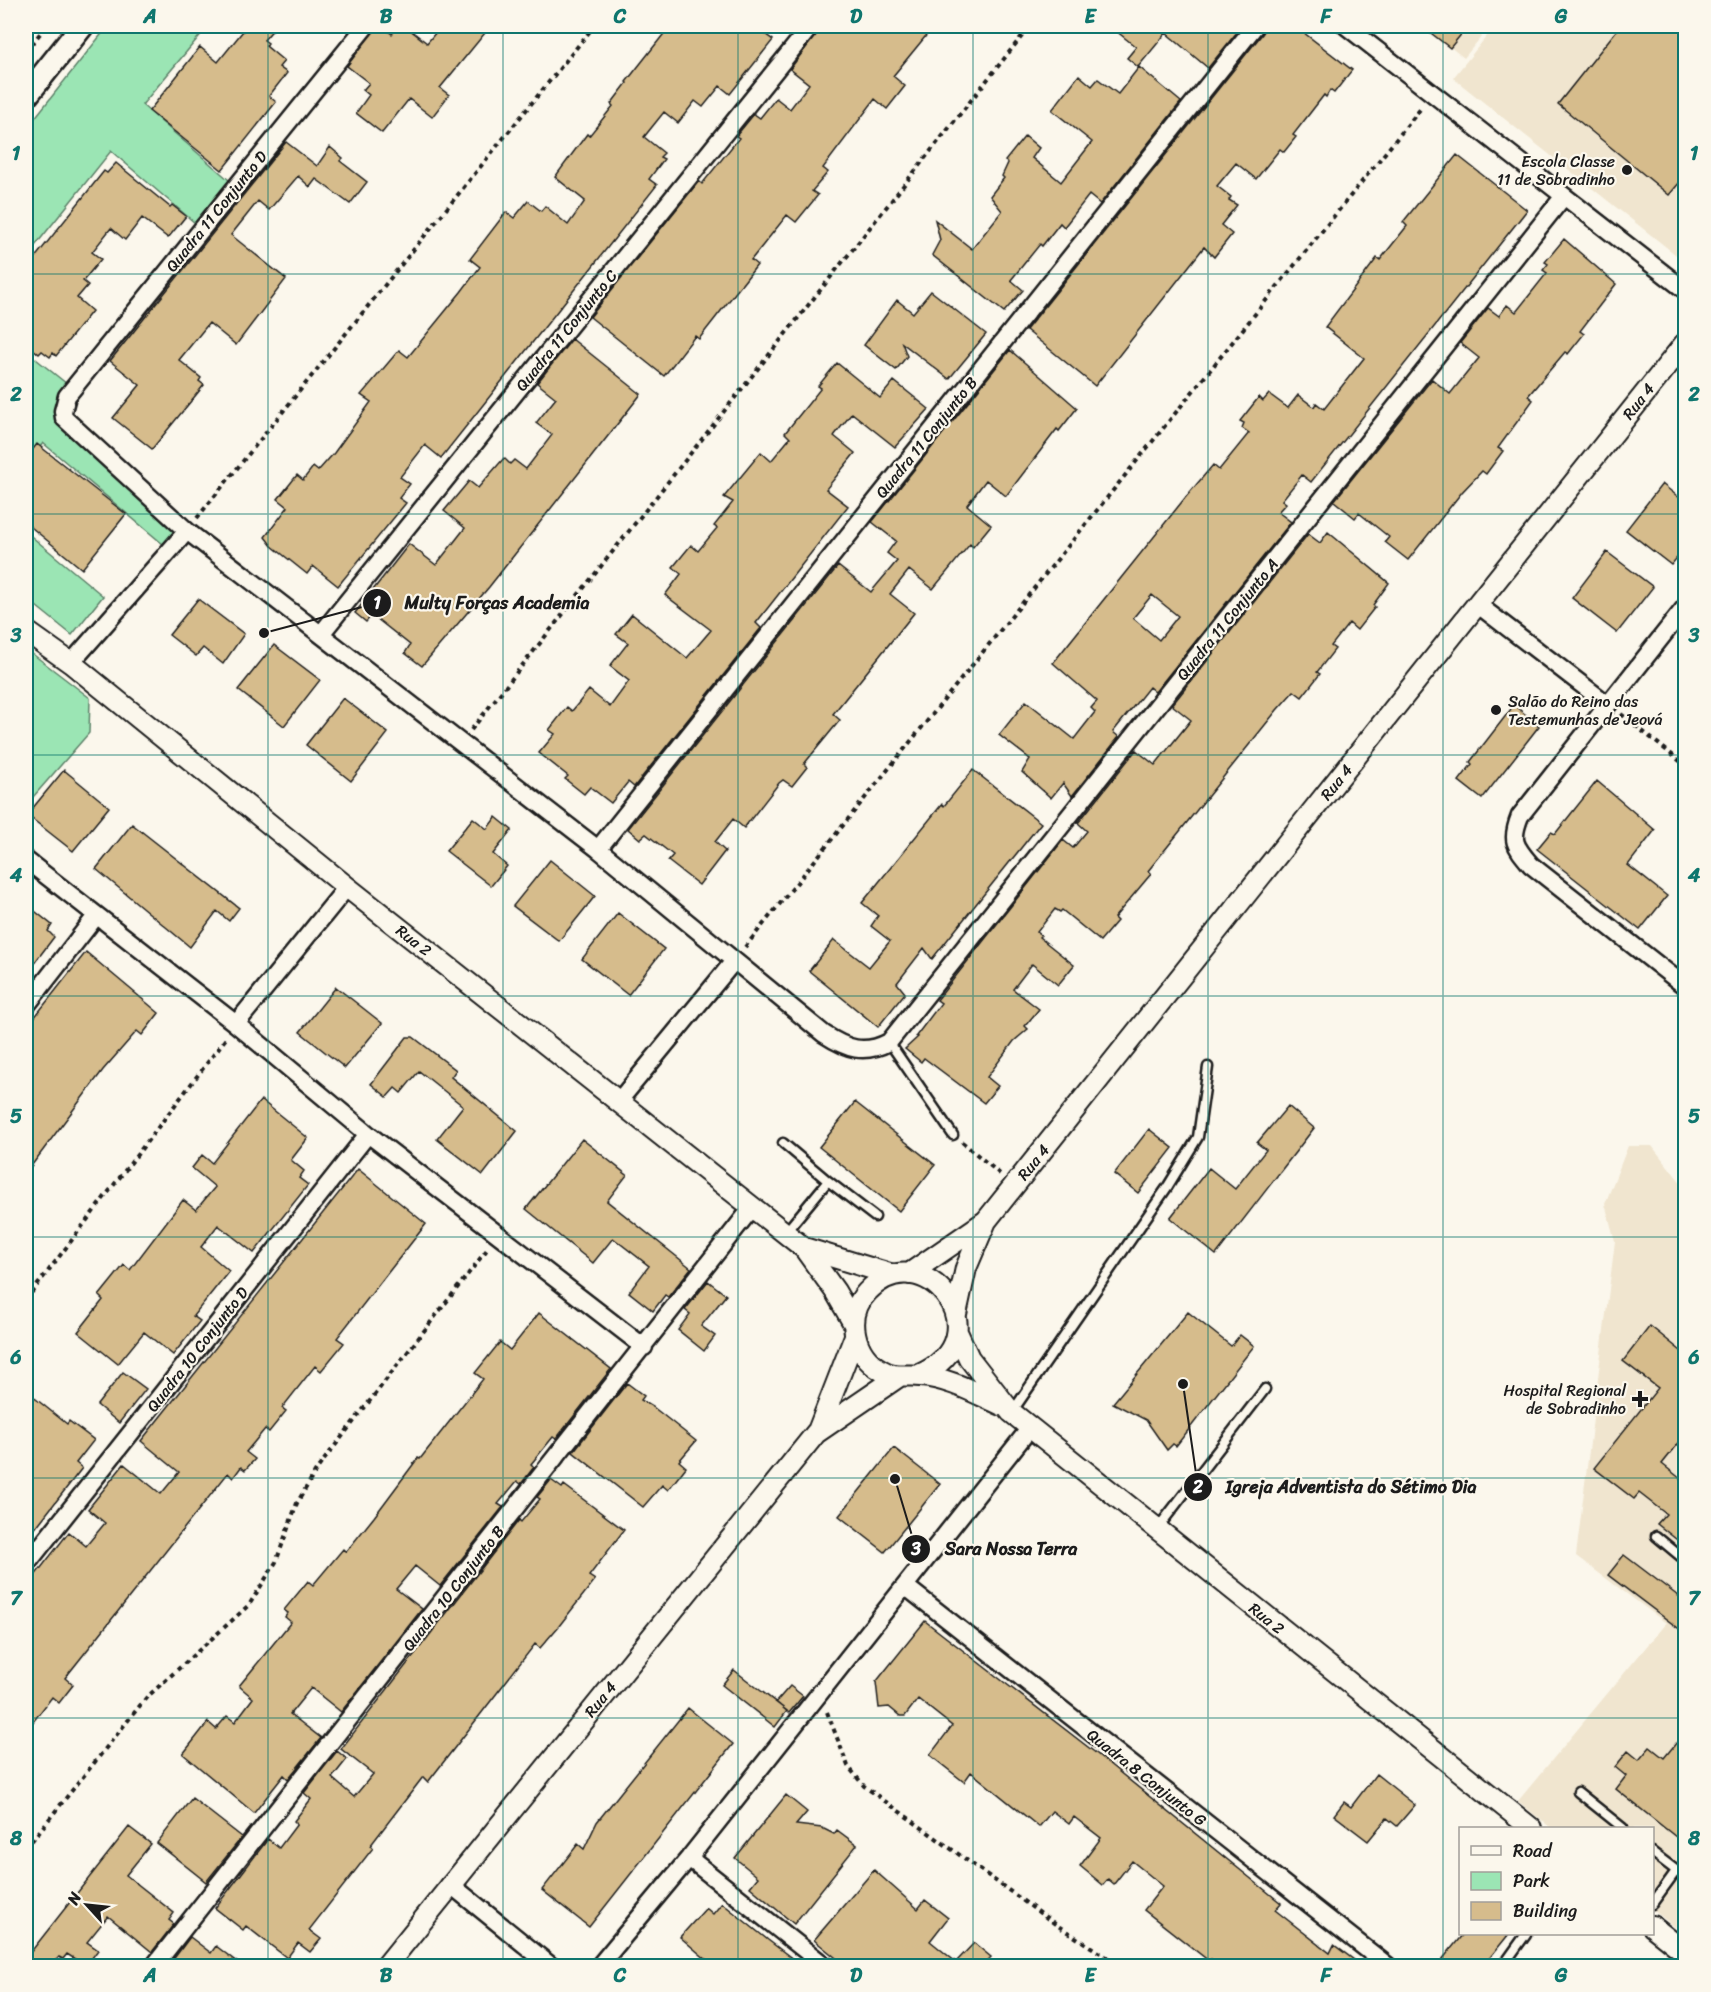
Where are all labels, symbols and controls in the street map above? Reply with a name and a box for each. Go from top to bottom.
text: A [142,0,157,34]
text: B [380,0,393,34]
text: C [613,0,627,34]
text: D [850,0,863,34]
text: E [1084,0,1097,34]
text: F [1320,0,1333,34]
text: G [1554,0,1568,34]
text: 1 [12,136,21,171]
text: 1 [1690,136,1699,171]
street label: Quadra 11 Conjunto D [158,144,275,279]
place label: Escola Classe 11 de Sobradinho [1497,147,1615,194]
marker: Escola Classe 11 de Sobradinho [1620,163,1634,177]
street label: Quadra 11 Conjunto C [508,263,625,398]
street label: Quadra 11 Conjunto B [868,370,985,505]
street label: Rua 4 [1615,376,1662,426]
text: 2 [9,377,22,412]
text: 2 [1687,377,1700,412]
street label: Quadra 11 Conjunto A [1169,552,1286,687]
callout: Multy Forças Academia [362,585,601,621]
text: 1 [373,587,381,619]
text: Multy Forças Academia [404,587,589,619]
text: 3 [10,618,22,653]
text: 3 [1688,618,1700,653]
place label: Salão do Reino das Testemunhas de Jeová [1508,687,1663,734]
marker: Salão do Reino das Testemunhas de Jeová [1489,703,1503,717]
street label: Rua 4 [1312,757,1360,807]
text: 4 [9,858,23,893]
text: 4 [1687,858,1701,893]
street label: Rua 2 [389,917,438,964]
text: 5 [10,1099,22,1134]
text: 5 [1688,1099,1700,1134]
street label: Rua 4 [1009,1137,1057,1187]
street label: Quadra 10 Conjunto D [139,1280,256,1419]
text: 6 [9,1340,22,1375]
text: 6 [1687,1340,1700,1375]
place label: Hospital Regional de Sobradinho [1503,1376,1626,1423]
marker: Hospital Regional de Sobradinho [1631,1390,1649,1408]
callout: Igreja Adventista do Sétimo Dia [1183,1469,1489,1505]
text: 2 [1192,1471,1204,1503]
text: Igreja Adventista do Sétimo Dia [1225,1471,1476,1503]
street label: Quadra 10 Conjunto B [395,1519,512,1658]
callout: Sara Nossa Terra [901,1531,1090,1567]
text: 3 [910,1533,921,1565]
text: Sara Nossa Terra [944,1533,1078,1565]
text: 7 [10,1581,23,1616]
text: 7 [1688,1581,1701,1616]
street label: Rua 2 [1242,1595,1291,1642]
street label: Rua 4 [576,1674,624,1724]
street label: Quadra 8 Conjunto G [1080,1721,1213,1834]
text: 8 [9,1821,23,1856]
text: 8 [1687,1821,1701,1856]
legend [1459,1827,1654,1935]
text: Road [1513,1835,1553,1867]
text: Park [1513,1865,1550,1897]
north arrow [57,1875,117,1935]
text: N [58,1886,90,1911]
text: Building [1513,1895,1577,1927]
text: A [142,1958,157,1992]
text: B [380,1958,393,1992]
text: C [613,1958,627,1992]
text: D [850,1958,863,1992]
text: E [1084,1958,1097,1992]
text: F [1320,1958,1333,1992]
text: G [1554,1958,1568,1992]

